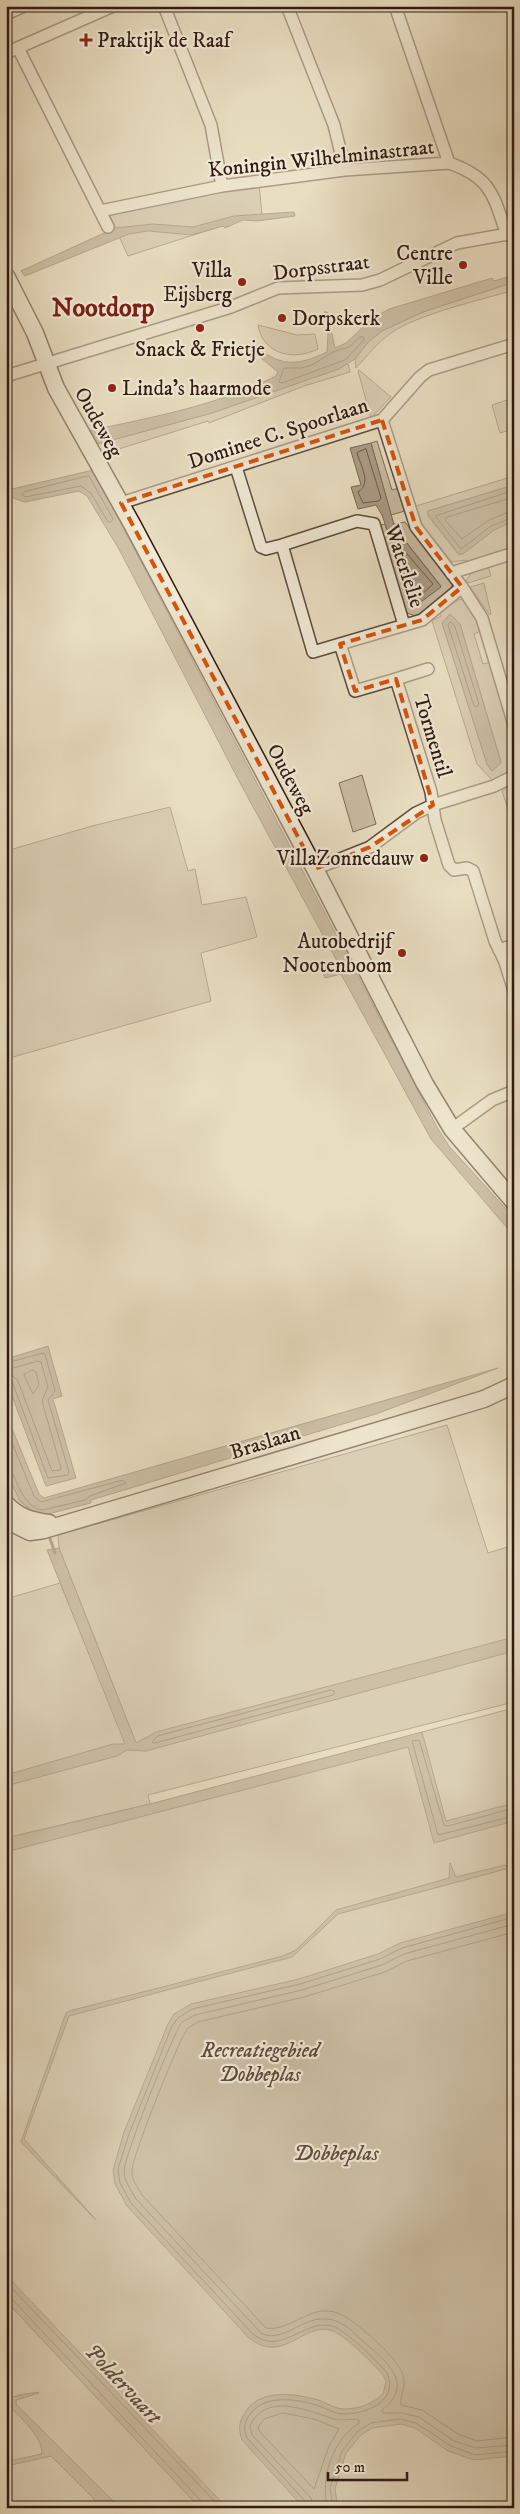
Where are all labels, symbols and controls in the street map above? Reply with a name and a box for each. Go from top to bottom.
place label: Praktijk de Raaf [97,28,234,54]
marker: Praktijk de Raaf [79,33,93,47]
street label: Koningin Wilhelminastraat [207,134,436,184]
place label: Centre Ville [396,241,453,291]
street label: Dorpsstraat [271,249,371,287]
place label: Villa Eijsberg [163,258,233,308]
marker: Centre Ville [457,259,469,271]
marker: Villa Eijsberg [236,276,248,288]
district label: Nootdorp [52,292,154,325]
place label: Dorpskerk [292,306,381,332]
marker: Dorpskerk [276,312,288,324]
marker: Snack & Frietje [194,322,206,334]
place label: Snack & Frietje [135,337,265,363]
place label: Linda's haarmode [122,376,271,402]
marker: Linda's haarmode [106,382,118,394]
street label: Oudeweg [68,383,128,463]
street label: Dominee C. Spoorlaan [185,393,372,475]
street label: Waterlelie [378,521,430,611]
street label: Tormentil [407,692,457,782]
street label: Oudeweg [261,740,320,820]
place label: VillaZonnedauw [276,846,415,872]
marker: VillaZonnedauw [418,852,430,864]
place label: Autobedrijf Nootenboom [282,929,395,979]
marker: Autobedrijf Nootenboom [396,947,408,959]
street label: Braslaan [227,1420,304,1466]
park label: Recreatiegebied Dobbeplas [200,2038,322,2088]
water label: Dobbeplas [293,2140,380,2167]
water label: Poldervaart [79,2338,168,2431]
scale bar [328,2449,406,2481]
text: 50 m [335,2458,365,2477]

